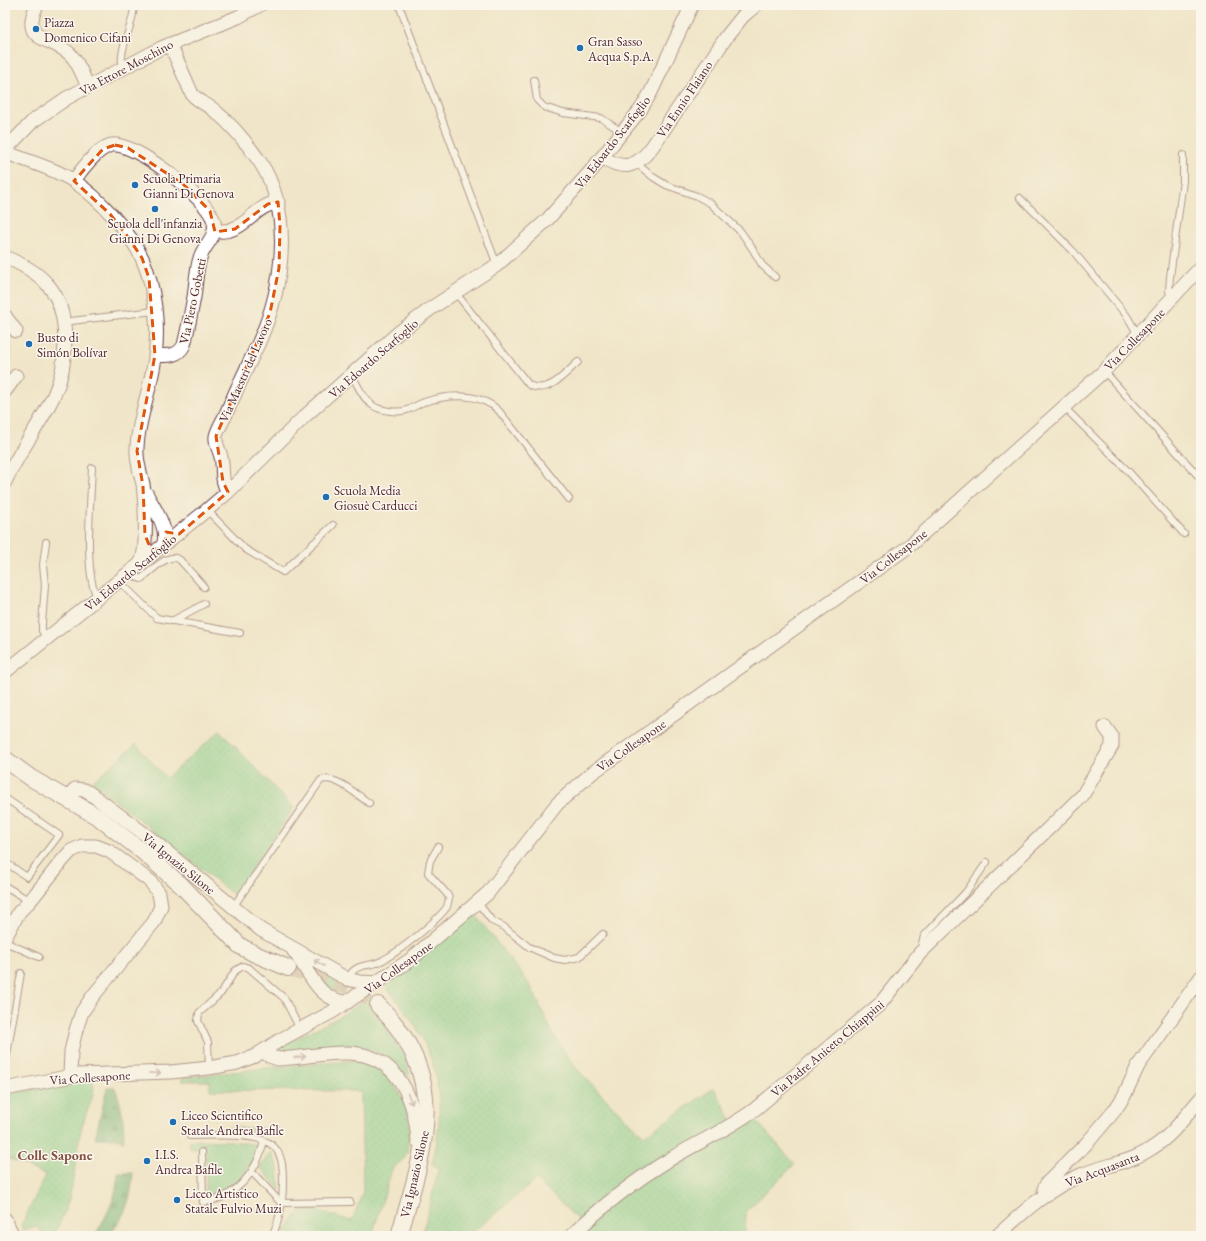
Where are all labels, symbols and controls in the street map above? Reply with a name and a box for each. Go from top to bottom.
place label: Piazza Domenico Cifani [44,14,131,46]
marker: Piazza Domenico Cifani [31,24,41,34]
place label: Gran Sasso Acqua S.p.A. [587,33,654,65]
street label: Via Ettore Moschino [76,36,176,99]
marker: Gran Sasso Acqua S.p.A. [575,43,585,53]
street label: Via Ennio Flaiano [652,57,716,141]
street label: Via Edoardo Scarfoglio [571,92,654,192]
place label: Scuola Primaria Gianni Di Genova [143,170,235,202]
marker: Scuola Primaria Gianni Di Genova [130,180,140,190]
marker: Scuola dell'infanzia Gianni Di Genova [150,204,160,214]
place label: Scuola dell'infanzia Gianni Di Genova [107,215,203,247]
street label: Via Piero Gobetti [175,257,210,346]
street label: Via Collesapone [1100,304,1169,374]
street label: Via Edoardo Scarfoglio [325,315,422,402]
street label: Via Maestri del Lavoro [215,316,276,425]
place label: Busto di Simón Bolívar [37,329,108,361]
marker: Busto di Simón Bolívar [24,339,34,349]
place label: Scuola Media Giosuè Carducci [334,482,418,514]
marker: Scuola Media Giosuè Carducci [321,492,331,502]
street label: Via Collesapone [856,525,930,588]
street label: Via Edoardo Scarfoglio [81,530,180,615]
street label: Via Collesapone [593,715,669,776]
street label: Via Ignazio Silone [139,829,219,898]
street label: Via Collesapone [361,937,436,998]
one-way arrow [313,958,325,966]
street label: Via Padre Aniceto Chiappini [767,996,888,1101]
one-way arrow [293,1053,306,1060]
street label: Via Collesapone [49,1066,131,1089]
one-way arrow [148,1069,161,1077]
one-way arrow [407,1092,414,1104]
place label: Liceo Scientifico Statale Andrea Bafile [181,1107,284,1139]
marker: Liceo Scientifico Statale Andrea Bafile [168,1117,178,1127]
street label: Via Ignazio Silone [396,1129,433,1219]
district label: Colle Sapone [17,1146,93,1164]
place label: I.I.S. Andrea Bafile [154,1146,222,1178]
street label: Via Acquasanta [1063,1147,1142,1191]
marker: I.I.S. Andrea Bafile [142,1156,152,1166]
place label: Liceo Artistico Statale Fulvio Muzi [185,1185,282,1217]
marker: Liceo Artistico Statale Fulvio Muzi [172,1195,182,1205]

